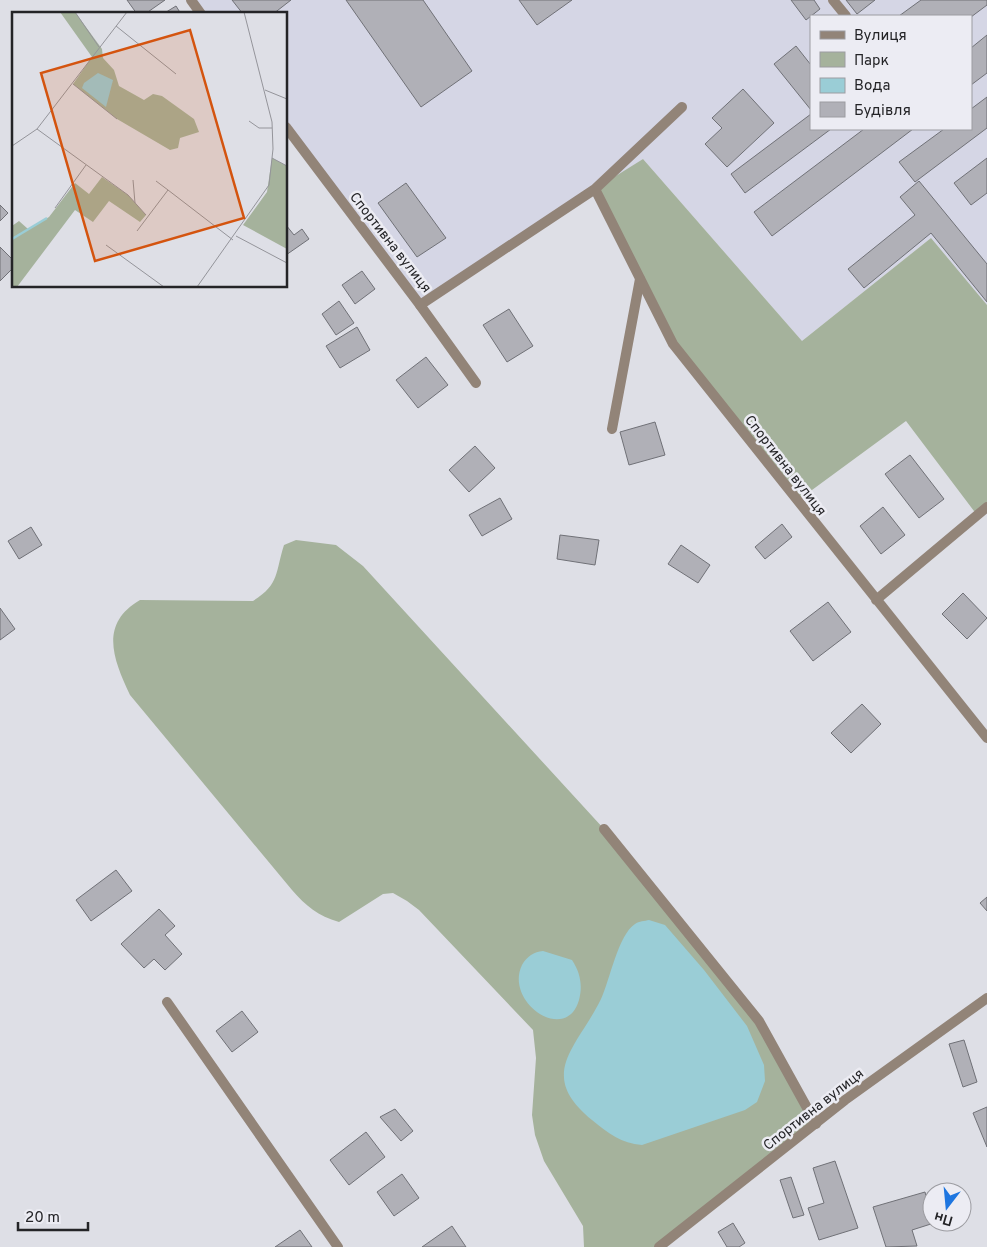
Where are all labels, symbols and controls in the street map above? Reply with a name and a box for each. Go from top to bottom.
inset map [12,12,288,288]
legend [810,15,972,130]
text: Вулиця [854,27,907,46]
text: Парк [854,52,889,71]
text: Вода [854,77,890,96]
text: Будівля [854,102,911,121]
street label: Спортивна вулиця [345,189,434,297]
street label: Спортивна вулиця [740,412,829,520]
street label: Спортивна вулиця [760,1066,868,1155]
north arrow [922,1182,972,1232]
scale bar [18,1200,88,1232]
text: Пн [932,1207,955,1229]
text: 20 m [25,1209,60,1228]

